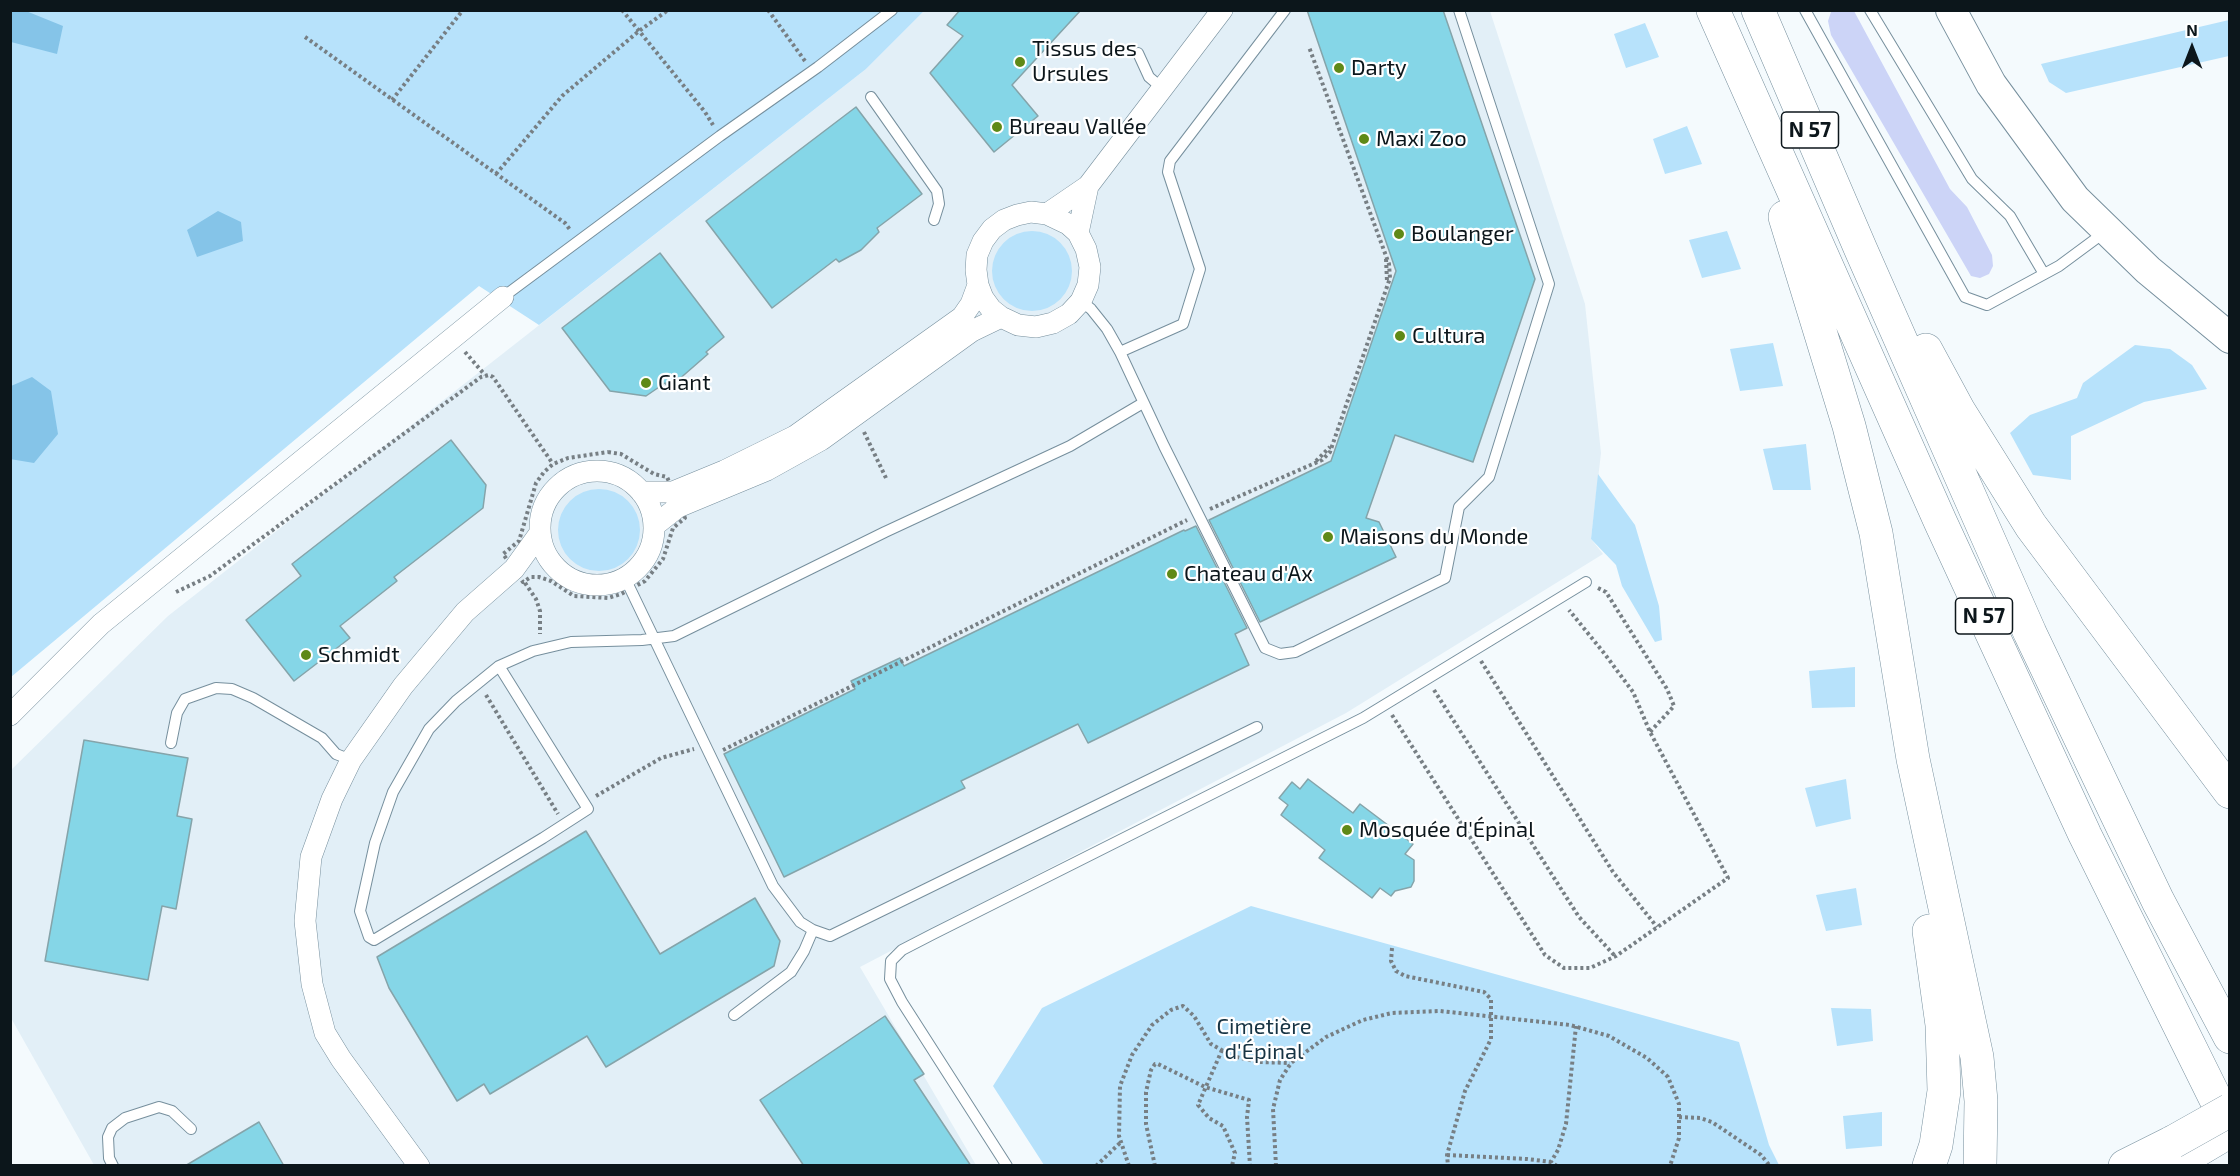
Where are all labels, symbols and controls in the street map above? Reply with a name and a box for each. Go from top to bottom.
north arrow [2162,18,2222,78]
text: N [2186,20,2198,39]
place label: Tissus des Ursules [1032,36,1137,88]
marker: Tissus des Ursules [1013,55,1027,69]
place label: Darty [1351,55,1407,81]
marker: Darty [1332,61,1346,75]
road number: N 57 [1782,112,1838,148]
place label: Bureau Vallée [1009,114,1147,140]
marker: Bureau Vallée [990,120,1004,134]
place label: Maxi Zoo [1376,126,1467,152]
marker: Maxi Zoo [1357,132,1371,146]
place label: Boulanger [1411,221,1514,247]
marker: Boulanger [1392,227,1406,241]
place label: Cultura [1412,323,1485,349]
marker: Cultura [1393,329,1407,343]
place label: Giant [658,370,711,396]
marker: Giant [639,376,653,390]
place label: Maisons du Monde [1340,524,1528,550]
marker: Maisons du Monde [1321,530,1335,544]
place label: Chateau d'Ax [1184,561,1313,587]
marker: Chateau d'Ax [1165,567,1179,581]
road number: N 57 [1956,598,2012,634]
place label: Schmidt [318,642,400,668]
marker: Schmidt [299,648,313,662]
place label: Mosquée d'Épinal [1359,817,1535,843]
marker: Mosquée d'Épinal [1340,823,1354,837]
park label: Cimetière d'Épinal [1216,1014,1312,1066]

